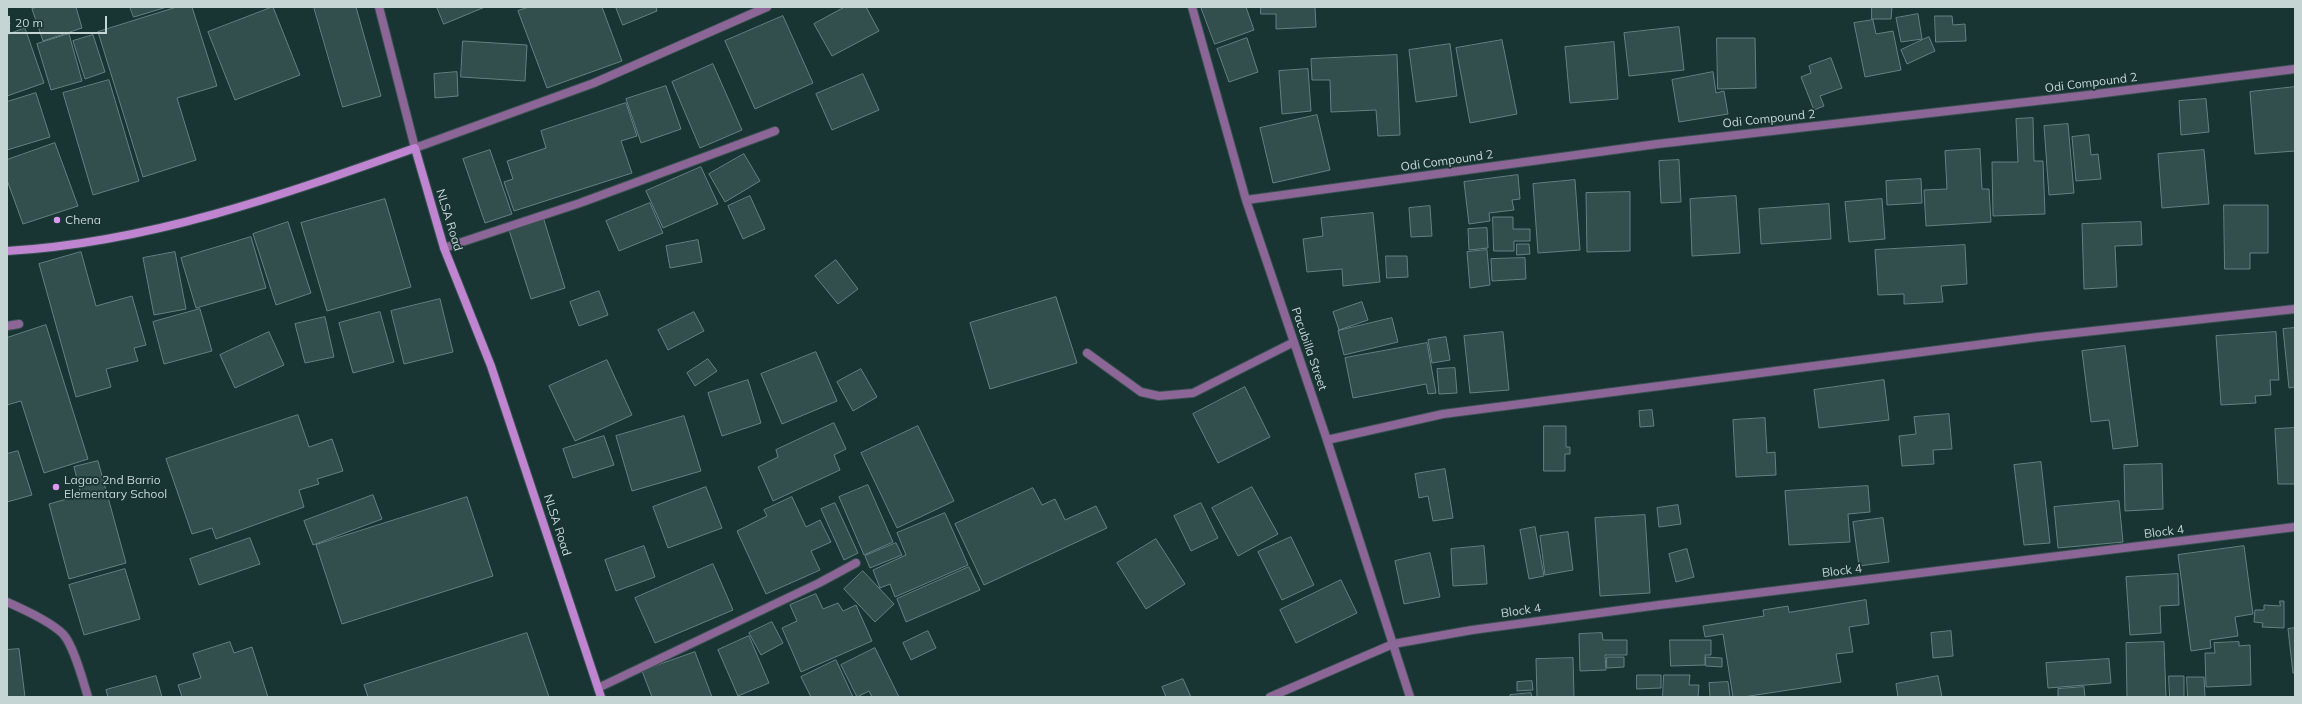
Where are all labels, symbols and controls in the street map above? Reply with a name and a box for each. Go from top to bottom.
scale bar [10,8,109,34]
text: 20 m [15,15,43,30]
street label: Odi Compound 2 [2044,70,2138,96]
street label: Odi Compound 2 [1722,107,1816,131]
street label: Odi Compound 2 [1400,147,1494,175]
street label: NLSA Road [433,187,465,253]
place label: Chena [65,213,101,227]
marker: Chena [52,215,62,225]
street label: Pacubilla Street [1288,306,1330,392]
place label: Lagao 2nd Barrio Elementary School [64,473,167,501]
marker: Lagao 2nd Barrio Elementary School [51,482,61,492]
street label: NLSA Road [540,492,574,558]
street label: Block 4 [2143,522,2185,542]
street label: Block 4 [1821,561,1863,581]
street label: Block 4 [1500,601,1542,621]

